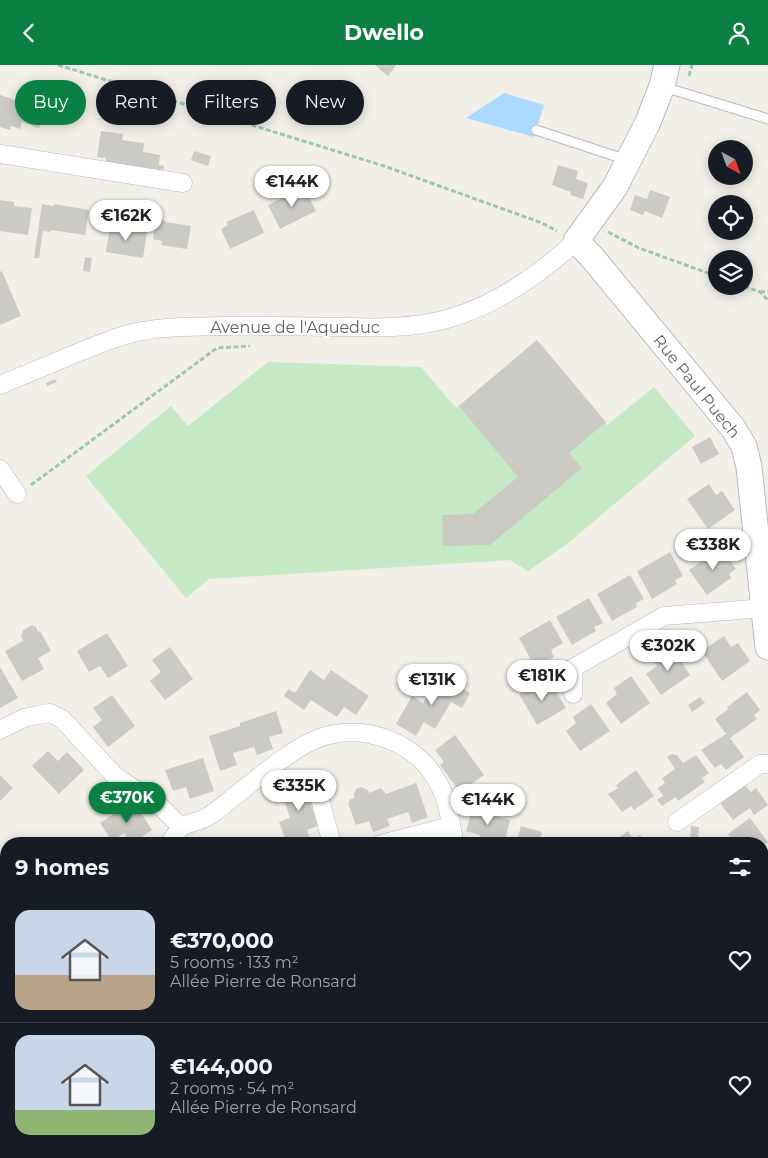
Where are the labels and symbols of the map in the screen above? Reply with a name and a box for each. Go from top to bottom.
north arrow [708,140,752,185]
pin: €144K [257,165,327,208]
pin: €162K [91,199,161,242]
street label: Avenue de l'Aqueduc [210,318,380,337]
street label: Rue Paul Puech [649,331,744,442]
pin: €338K [678,529,748,571]
pin: €302K [633,629,703,672]
pin: €181K [507,659,577,702]
pin: €131K [397,663,467,706]
pin: €335K [264,769,334,812]
pin: €370K [92,781,162,824]
pin: €144K [453,783,523,826]

